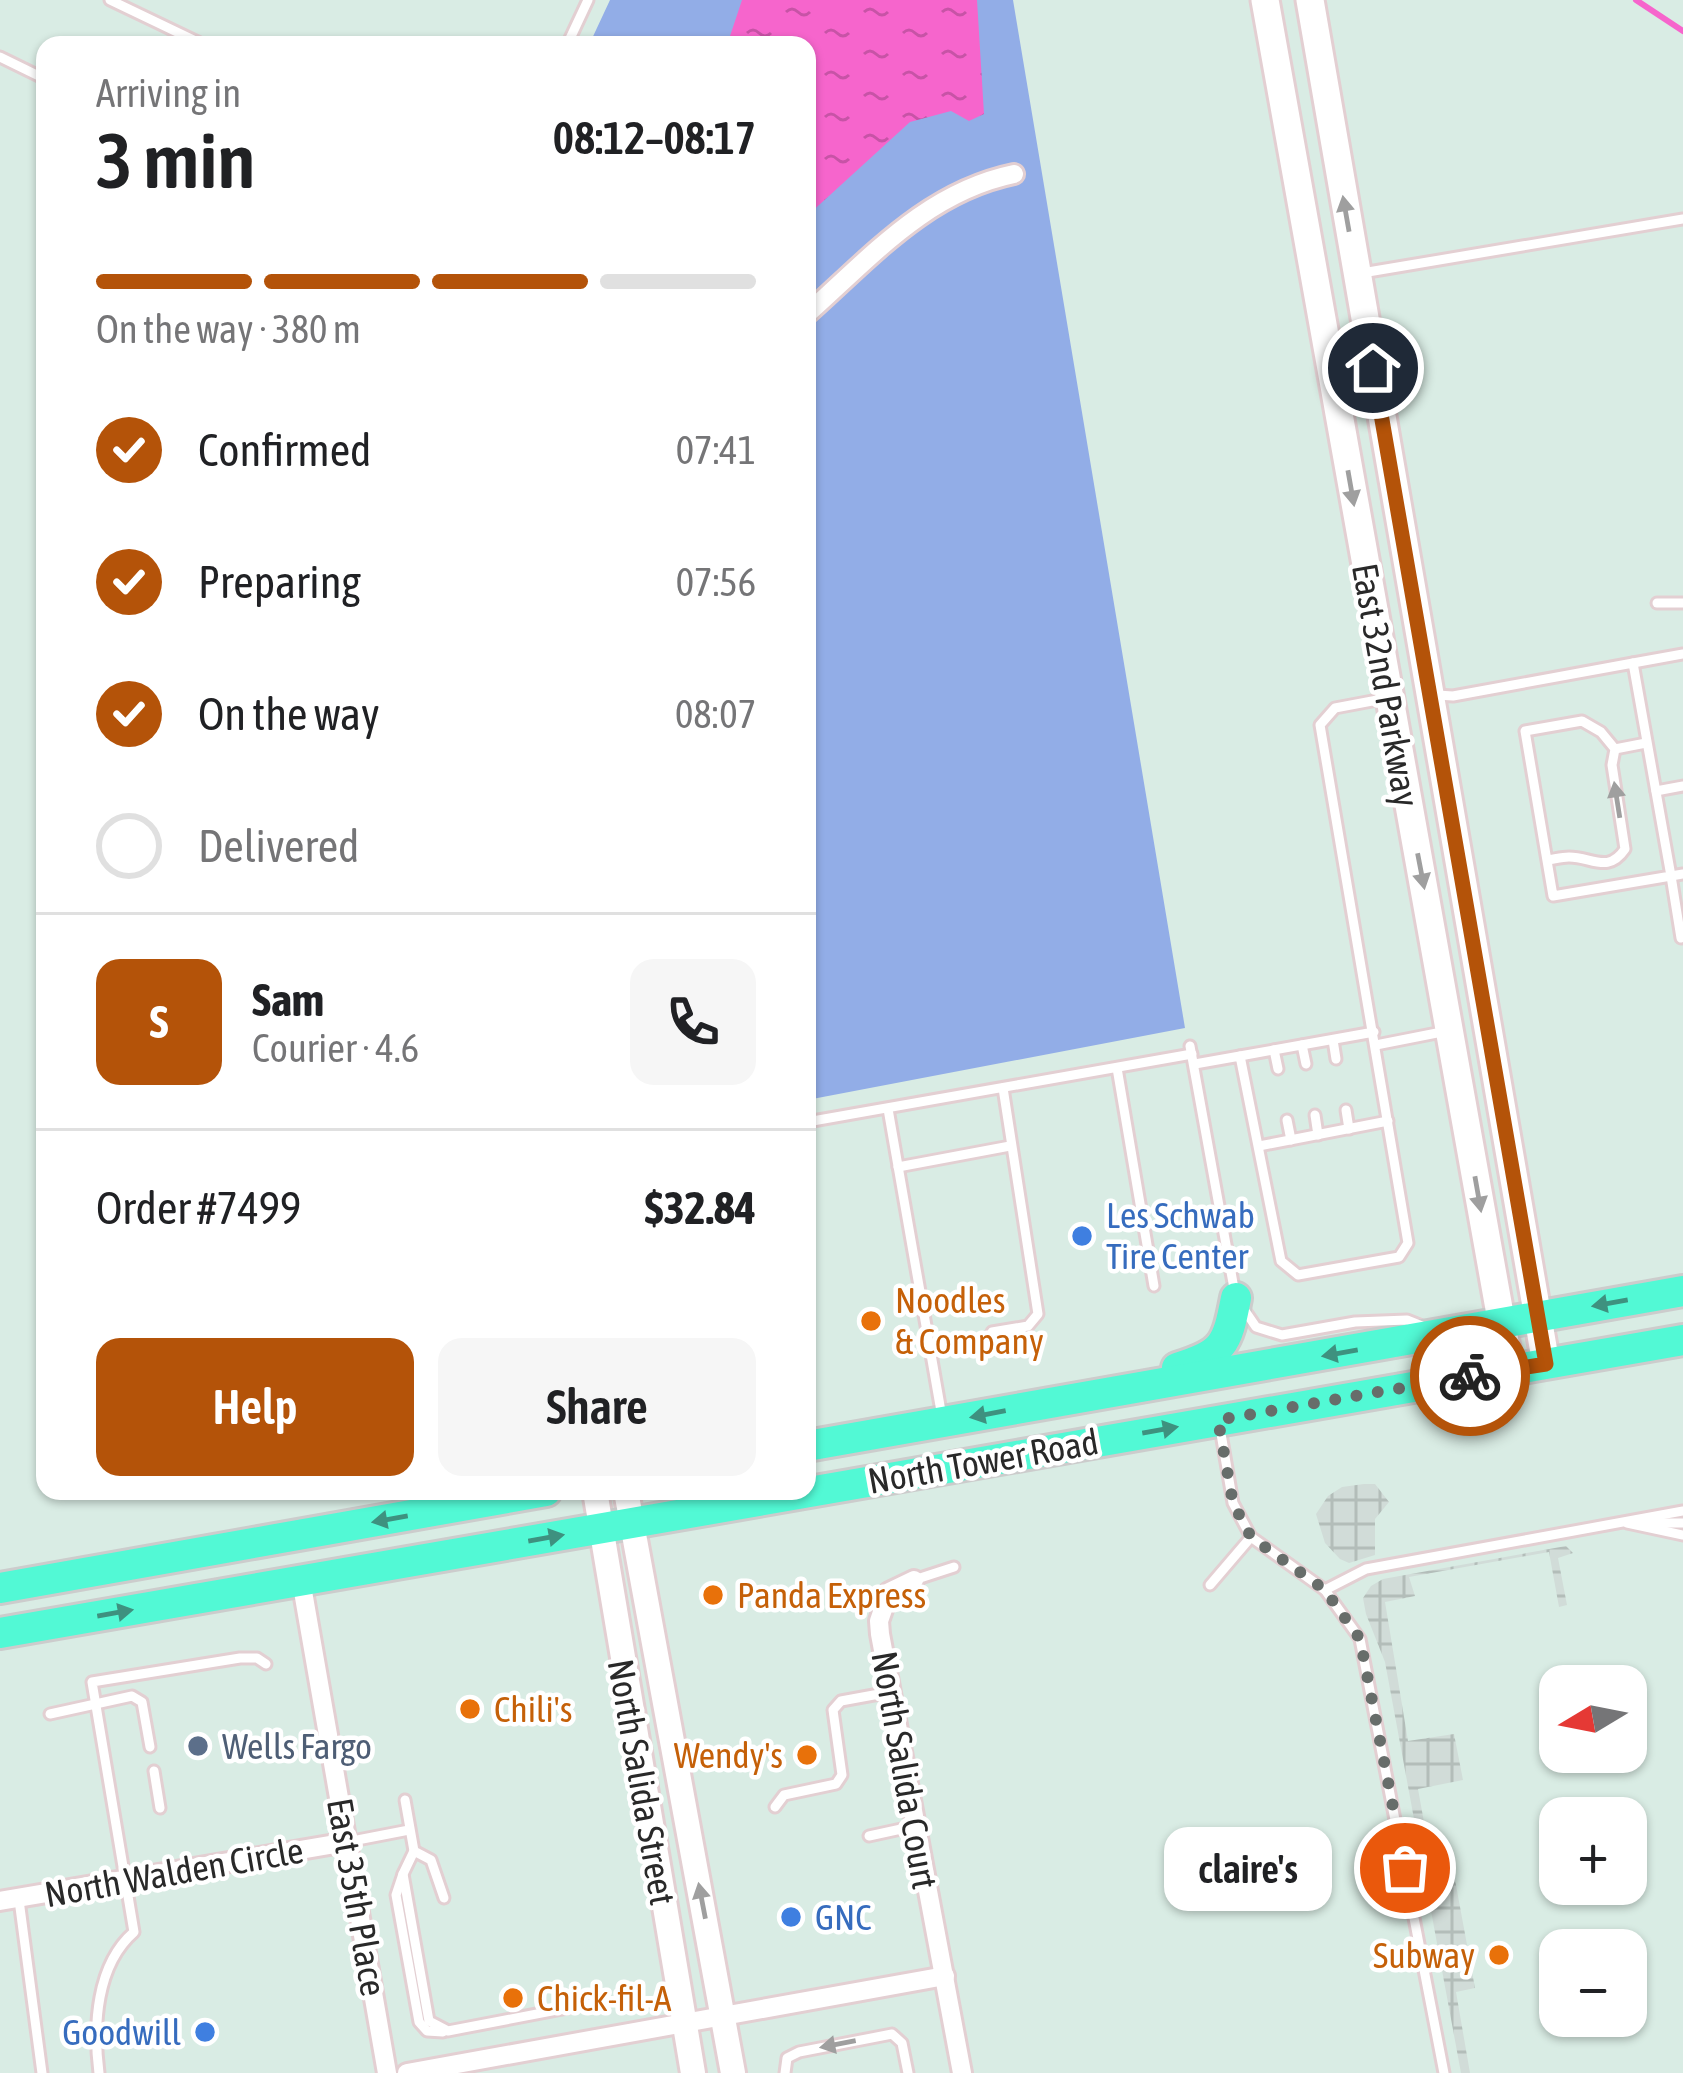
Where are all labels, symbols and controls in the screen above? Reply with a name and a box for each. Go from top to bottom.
text: Arriving in [96,71,241,115]
text: 08:12–08:17 [553,112,756,164]
text: 3 min [96,115,255,205]
one-way arrow [1337,194,1355,232]
text: On the way · 380 m [96,307,361,351]
pin [1322,317,1424,419]
icon: home [1340,335,1406,401]
icon: check [96,417,162,483]
text: Confirmed [198,424,371,476]
text: 07:41 [676,428,756,472]
one-way arrow [1342,469,1361,507]
icon: check [96,549,162,615]
text: Preparing [198,556,361,608]
text: 07:56 [676,560,756,604]
street label: East 32nd Parkway [1344,560,1428,810]
icon: check [96,681,162,747]
text: On the way [198,688,380,740]
text: 08:07 [675,692,756,736]
one-way arrow [1608,780,1626,818]
text: Delivered [198,820,359,872]
one-way arrow [1412,853,1431,891]
button: phone [630,959,756,1085]
text: Sam [252,974,324,1026]
text: S [150,996,168,1048]
text: Courier · 4.6 [252,1026,419,1070]
one-way arrow [1469,1176,1487,1214]
text: Order #7499 [96,1182,301,1234]
text: $32.84 [644,1182,756,1234]
place label: Les Schwab Tire Center [1106,1194,1255,1277]
marker: Les Schwab Tire Center [1069,1223,1095,1249]
place label: Noodles & Company [895,1279,1044,1362]
one-way arrow [1591,1294,1628,1313]
marker: Noodles & Company [858,1308,884,1334]
courier [1410,1316,1530,1436]
button: Help [96,1338,414,1476]
button: Share [438,1338,756,1476]
icon: bike [1437,1343,1503,1409]
one-way arrow [1320,1344,1358,1363]
one-way arrow [969,1405,1007,1424]
street label: North Tower Road [865,1420,1101,1502]
one-way arrow [1142,1421,1180,1439]
one-way arrow [371,1509,408,1528]
one-way arrow [527,1528,565,1546]
place label: Panda Express [737,1574,926,1616]
marker: Panda Express [700,1582,726,1608]
one-way arrow [97,1603,135,1621]
street label: North Salida Court [863,1648,947,1892]
street label: North Salida Street [600,1656,684,1908]
north arrow [1539,1665,1647,1773]
map controls [1539,1665,1647,2037]
place label: Chili's [494,1688,572,1730]
marker: Chili's [457,1696,483,1722]
place label: Wells Fargo [222,1725,372,1767]
marker: Wells Fargo [185,1733,211,1759]
place label: Wendy's [674,1734,783,1776]
marker: Wendy's [794,1742,820,1768]
street label: East 35th Place [319,1795,395,1999]
button: + [1539,1797,1647,1905]
pin [1354,1817,1456,1919]
callout: claire's [1165,1826,1333,1910]
street label: North Walden Circle [41,1829,307,1915]
icon: bag [1372,1835,1438,1901]
text: claire's [1198,1847,1298,1891]
one-way arrow [692,1881,710,1919]
place label: GNC [815,1896,872,1938]
marker: GNC [778,1904,804,1930]
button: − [1539,1929,1647,2037]
place label: Subway [1373,1934,1475,1976]
marker: Subway [1486,1942,1512,1968]
place label: Chick-fil-A [537,1977,672,2019]
marker: Chick-fil-A [500,1985,526,2011]
place label: Goodwill [62,2011,181,2053]
marker: Goodwill [192,2019,218,2045]
one-way arrow [819,2035,856,2054]

